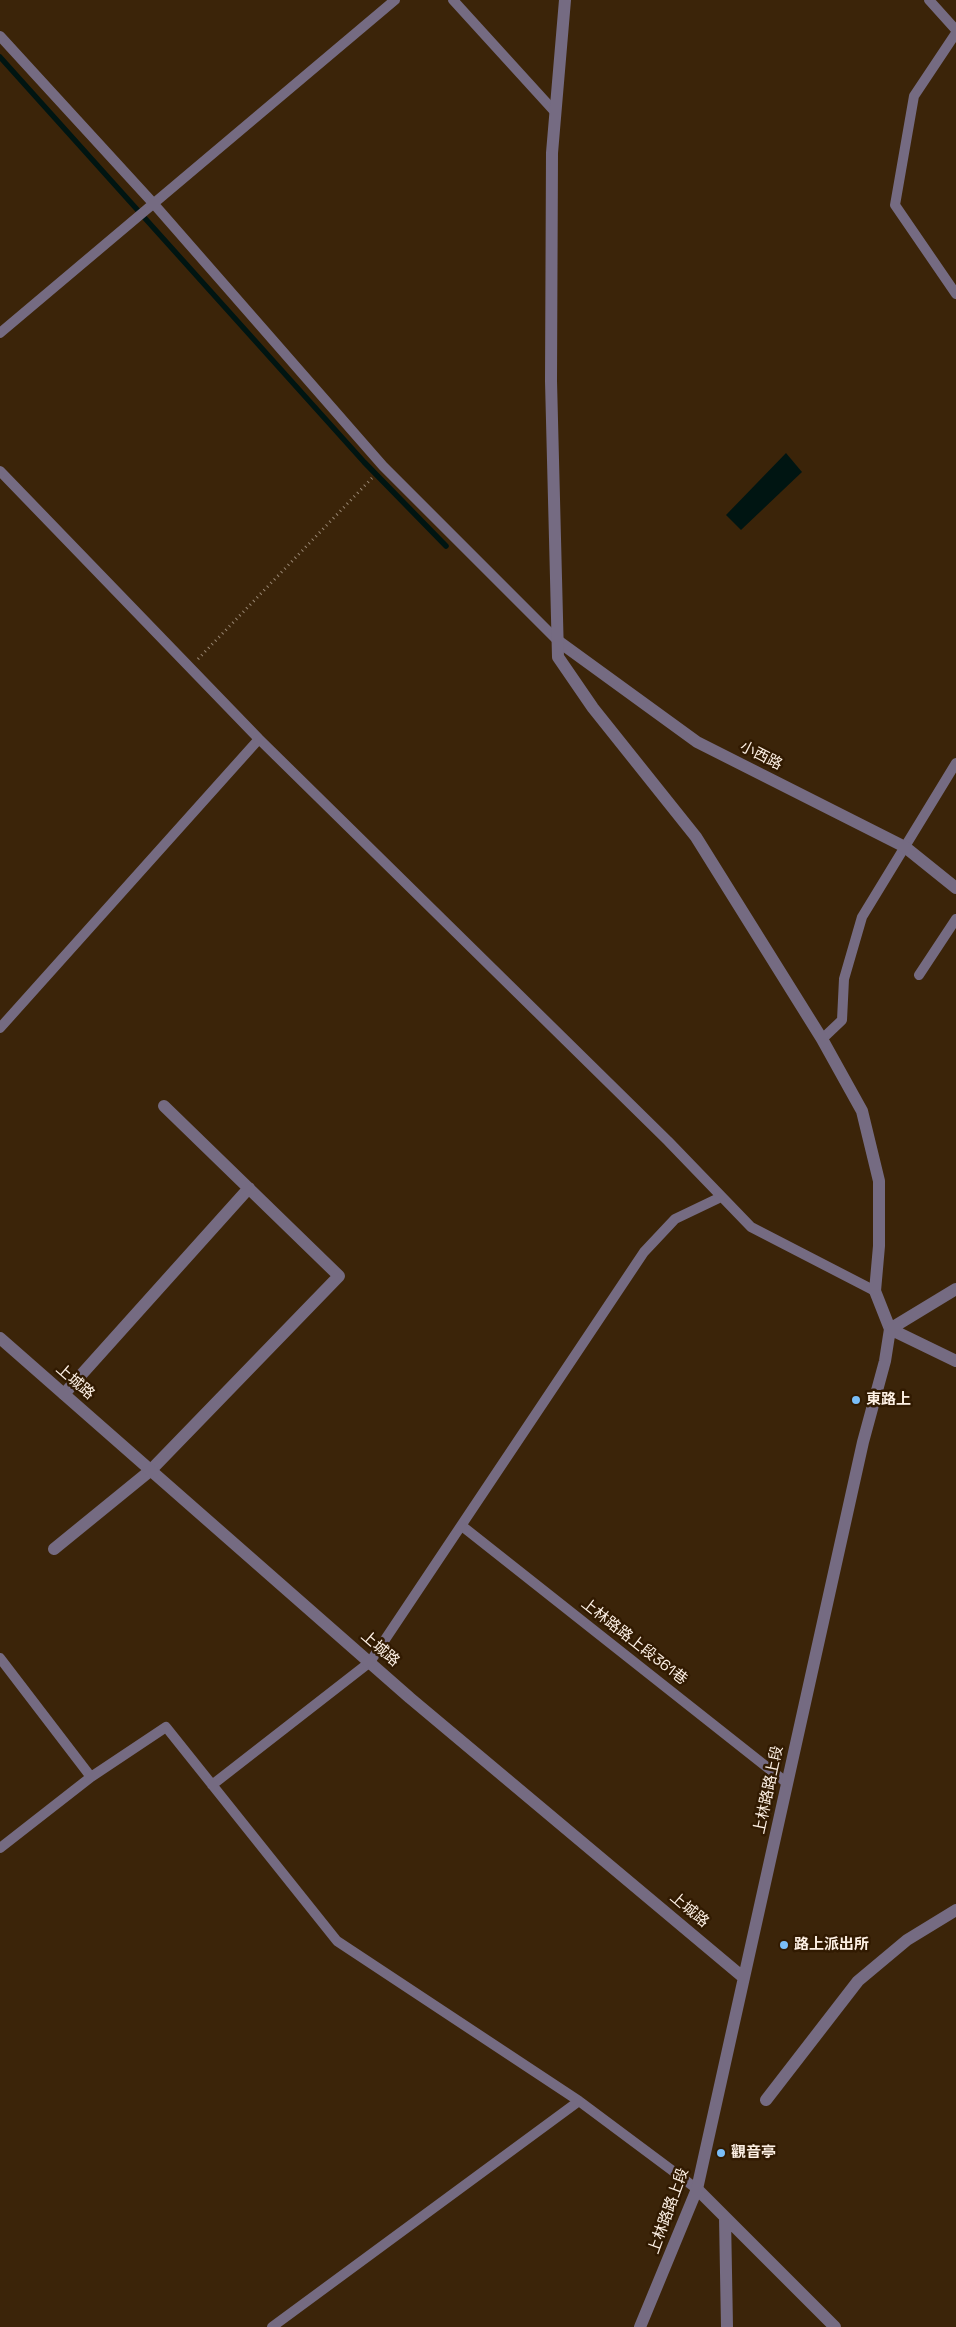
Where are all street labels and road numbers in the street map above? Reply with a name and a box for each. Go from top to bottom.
street label: 小西路 [737,738,785,774]
street label: 上城路 [52,1360,98,1404]
street label: 上林路路上段361巷 [577,1595,691,1689]
street label: 上城路 [357,1627,403,1671]
street label: 上林路路上段 [751,1744,787,1836]
street label: 上城路 [666,1889,712,1931]
street label: 上林路路上段 [645,2166,693,2256]

